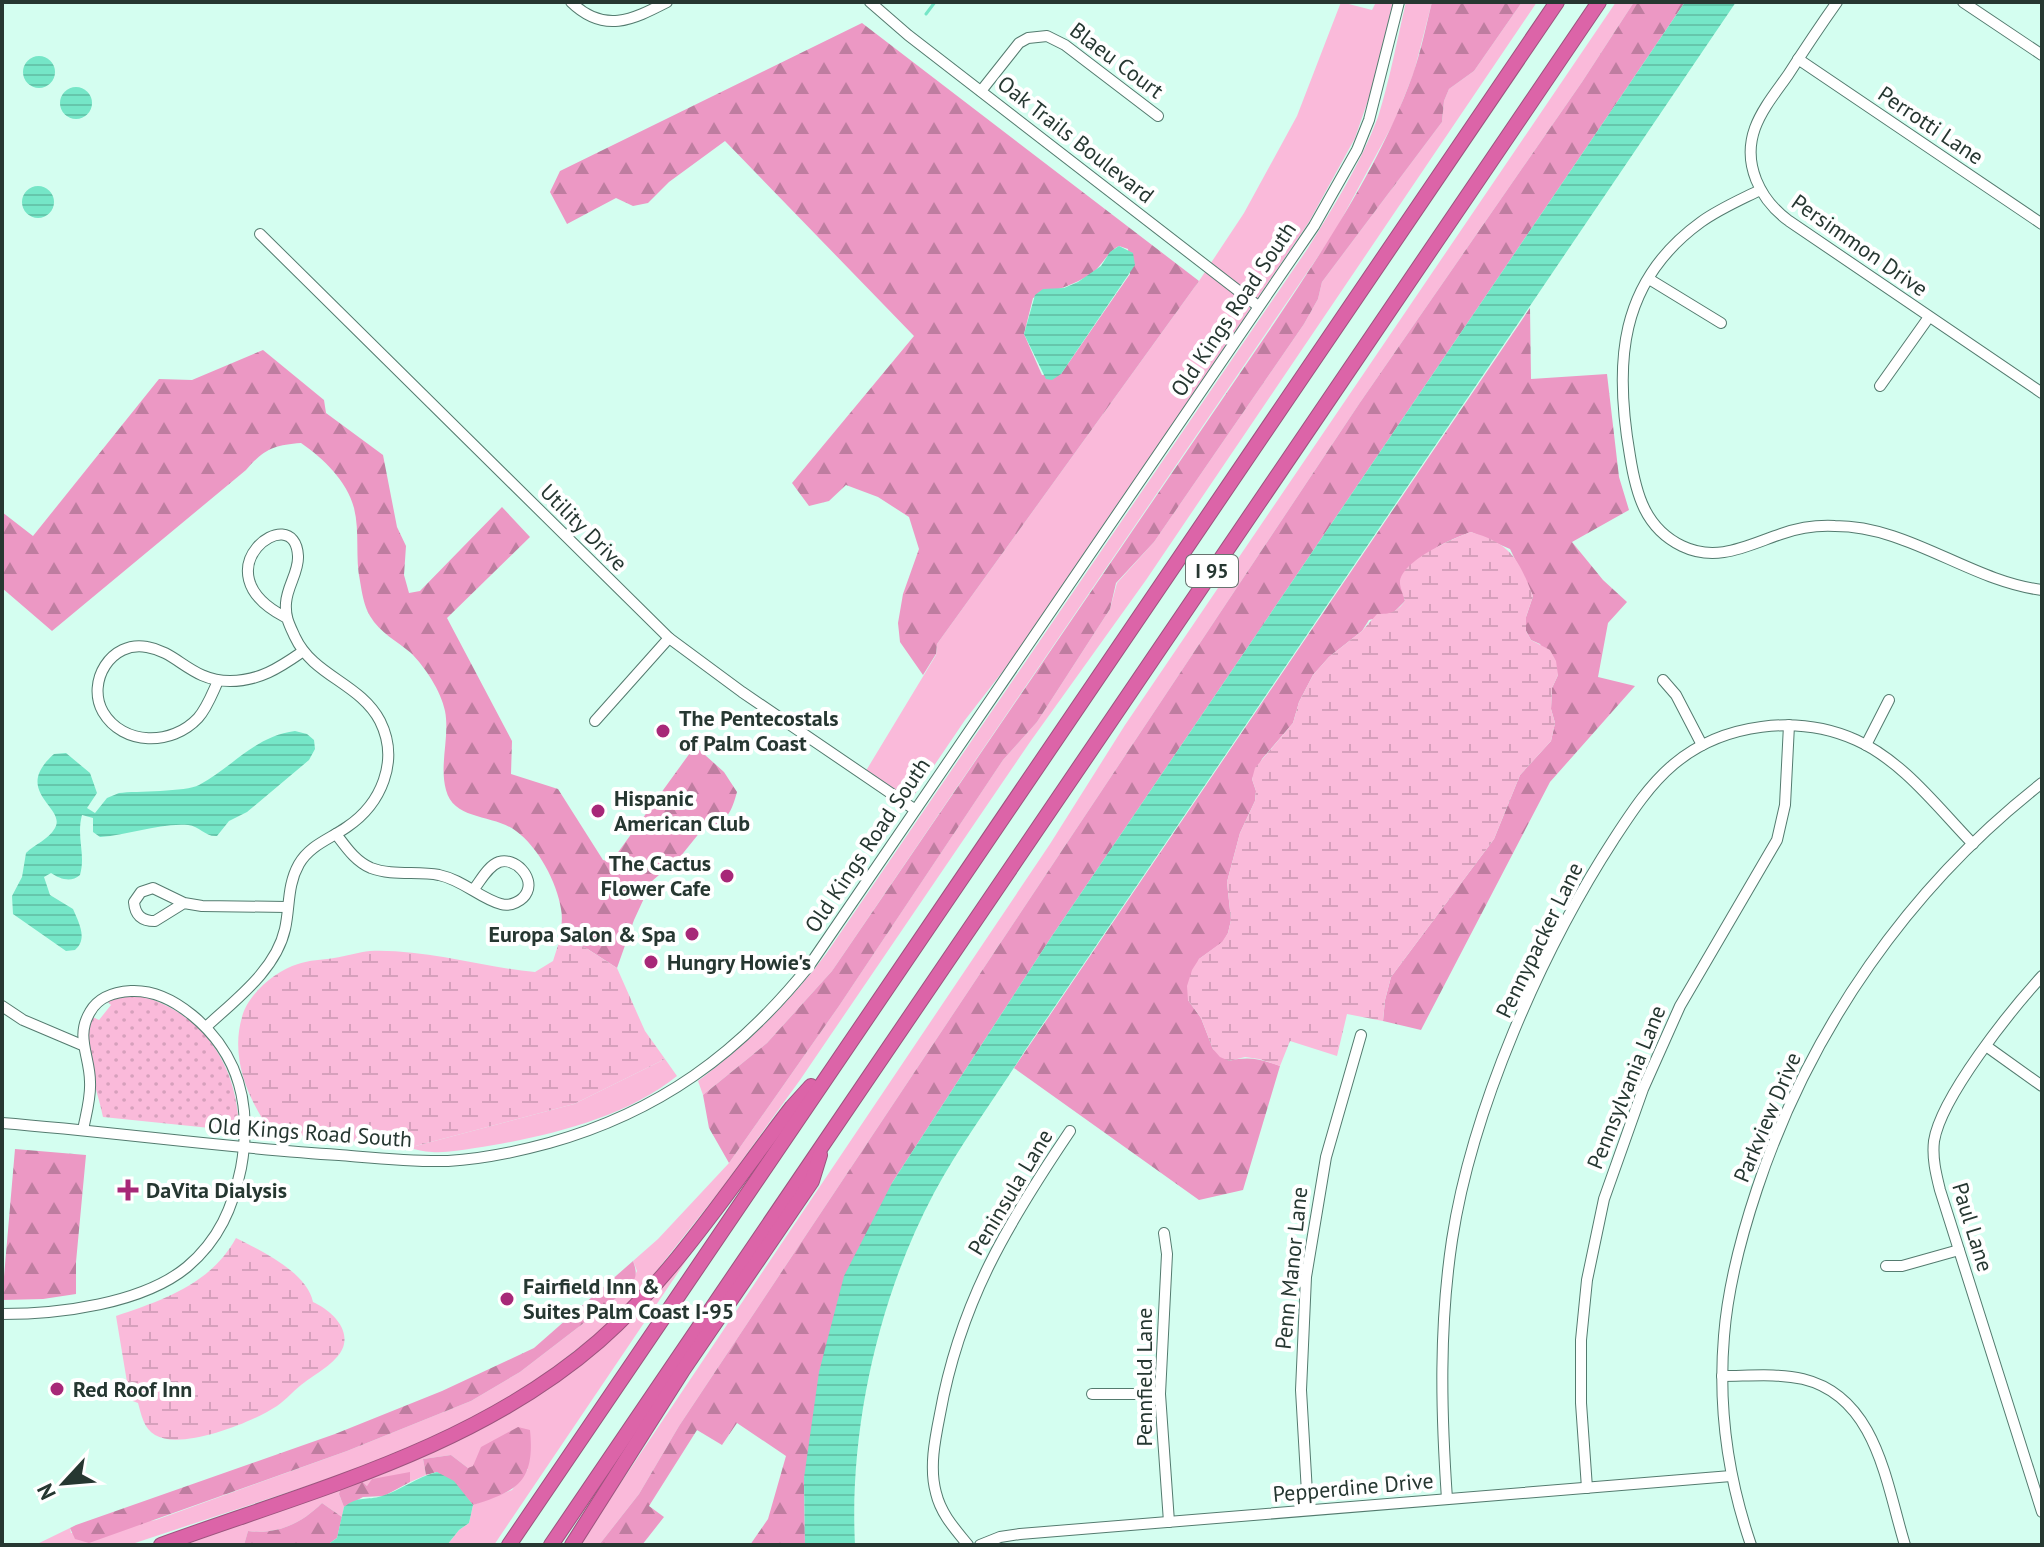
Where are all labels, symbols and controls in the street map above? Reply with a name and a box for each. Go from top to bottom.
street label: Blaeu Court [1065,16,1170,105]
street label: Oak Trails Boulevard [992,69,1160,209]
street label: Perrotti Lane [1873,80,1989,170]
street label: Persimmon Drive [1786,188,1934,302]
street label: Old Kings Road South [1164,216,1302,402]
street label: Utility Drive [534,477,634,577]
road number: I 95 [1186,555,1238,587]
place label: The Pentecostals of Palm Coast [679,704,838,757]
marker: The Pentecostals of Palm Coast [654,722,672,740]
street label: Old Kings Road South [798,752,936,938]
place label: Hispanic American Club [614,784,750,837]
marker: Hispanic American Club [589,802,607,820]
place label: The Cactus Flower Cafe [601,849,711,902]
street label: Pennypacker Lane [1489,858,1589,1022]
marker: The Cactus Flower Cafe [718,867,736,885]
place label: Europa Salon & Spa [488,920,676,948]
marker: Europa Salon & Spa [683,925,701,943]
place label: Hungry Howie's [667,948,811,976]
marker: Hungry Howie's [642,953,660,971]
street label: Pennsylvania Lane [1580,1001,1672,1173]
street label: Parkview Drive [1727,1048,1807,1186]
street label: Old Kings Road South [207,1111,413,1153]
street label: Peninsula Lane [961,1124,1059,1260]
place label: DaVita Dialysis [146,1176,287,1204]
marker: DaVita Dialysis [117,1179,139,1201]
street label: Paul Lane [1946,1179,2000,1275]
street label: Penn Manor Lane [1269,1185,1313,1351]
place label: Fairfield Inn & Suites Palm Coast I-95 [523,1272,734,1325]
marker: Fairfield Inn & Suites Palm Coast I-95 [498,1290,516,1308]
street label: Pennfield Lane [1130,1308,1158,1447]
place label: Red Roof Inn [73,1375,192,1403]
marker: Red Roof Inn [48,1380,66,1398]
north arrow [24,1443,104,1523]
street label: Pepperdine Drive [1271,1466,1435,1508]
text: N [30,1479,62,1504]

